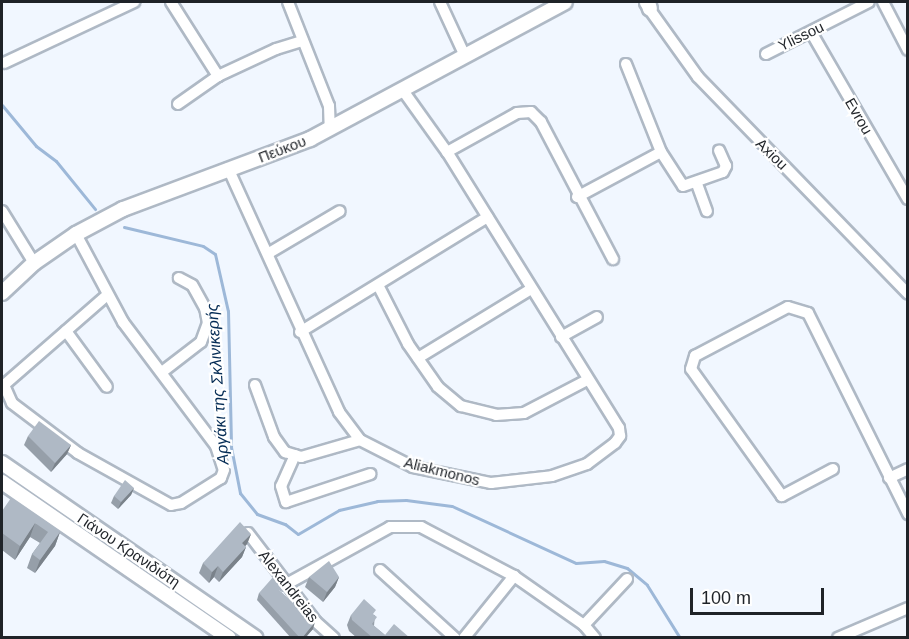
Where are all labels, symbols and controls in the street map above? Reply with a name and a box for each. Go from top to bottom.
street label: Ylissou [775,17,827,55]
street label: Evrou [841,95,877,137]
street label: Πεύκου [256,132,308,166]
street label: Axiou [752,134,792,174]
water label: Αργάκι της Σκλινικερής [203,303,233,465]
street label: Aliakmonos [402,453,482,489]
street label: Γιάνου Κρανιδιότη [74,509,184,591]
street label: Alexandreias [255,546,323,626]
scale bar [693,576,826,614]
text: 100 m [701,588,751,608]

